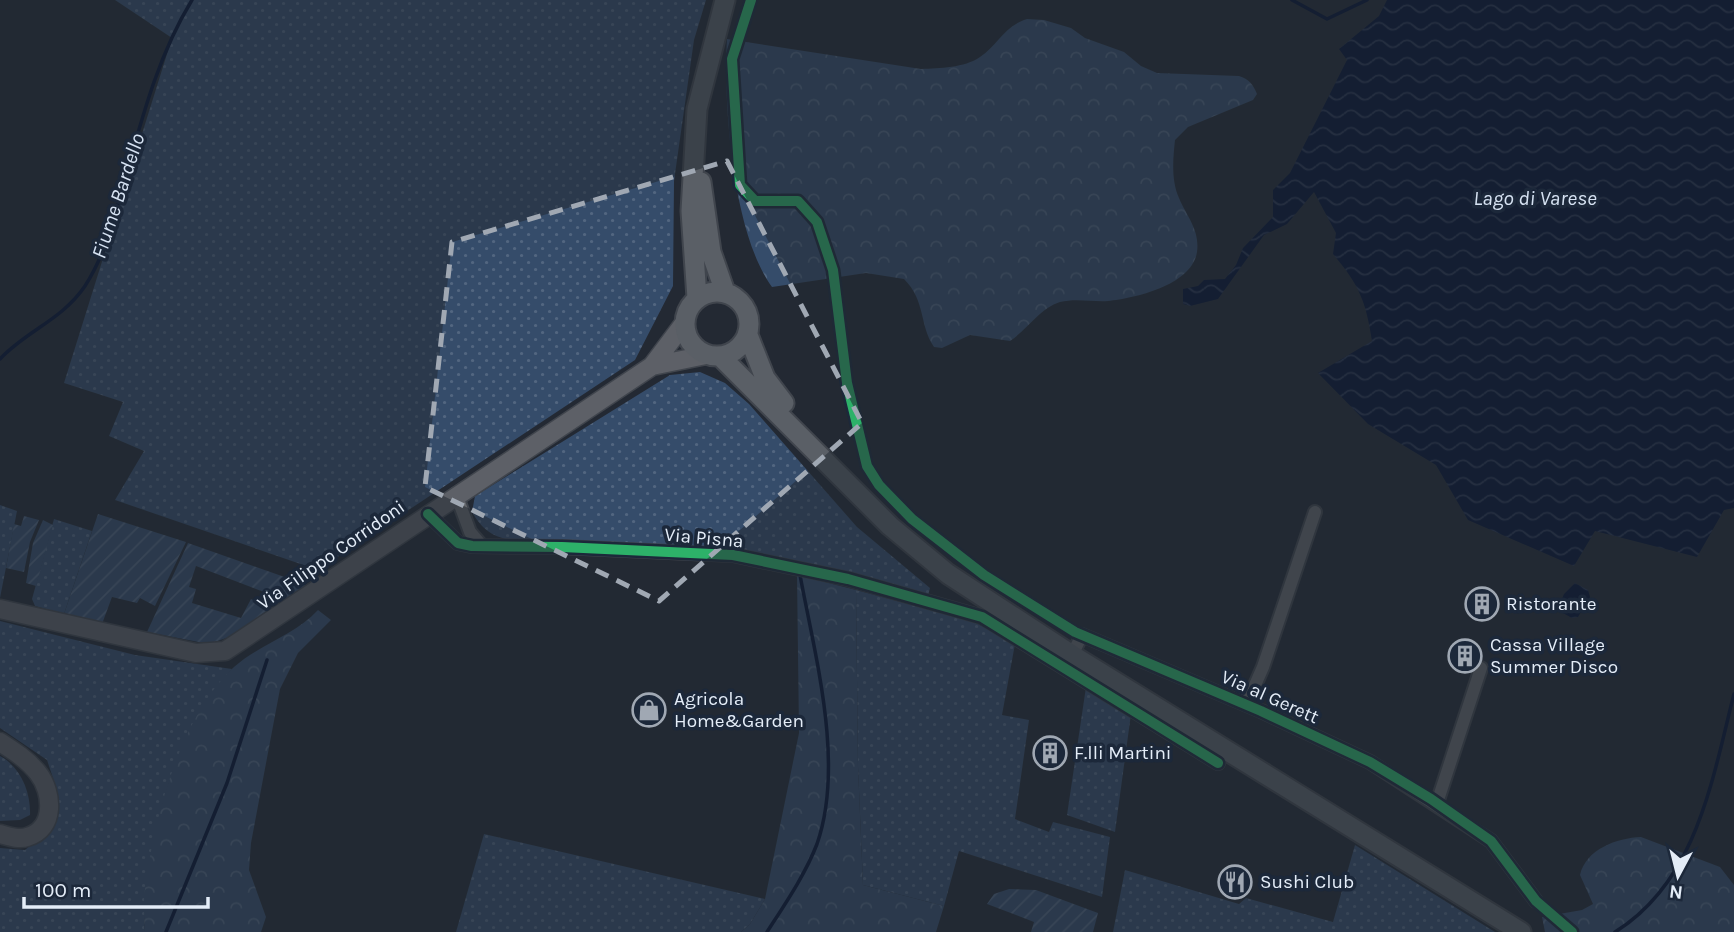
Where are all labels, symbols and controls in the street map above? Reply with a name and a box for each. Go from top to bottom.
water label: Fiume Bardello [86,130,150,262]
water label: Lago di Varese [1473,186,1597,210]
street label: Via Filippo Corridoni [253,496,409,614]
street label: Via Pisna [663,524,745,552]
building icon: Ristorante [1463,585,1501,623]
place label: Ristorante [1506,593,1597,615]
place label: Cassa Village Summer Disco [1490,634,1618,678]
building icon: Cassa Village Summer Disco [1446,637,1484,675]
street label: Via al Gerett [1218,666,1322,728]
place label: Agricola Home&Garden [674,688,804,732]
shop icon: Agricola Home&Garden [630,691,668,729]
building icon: F.lli Martini [1031,734,1069,772]
place label: F.lli Martini [1074,742,1172,764]
north arrow [1643,841,1713,911]
restaurant icon: Sushi Club [1216,863,1254,901]
scale bar [24,866,208,910]
place label: Sushi Club [1260,871,1354,893]
text: 100 m [35,878,92,902]
text: N [1668,880,1684,904]

